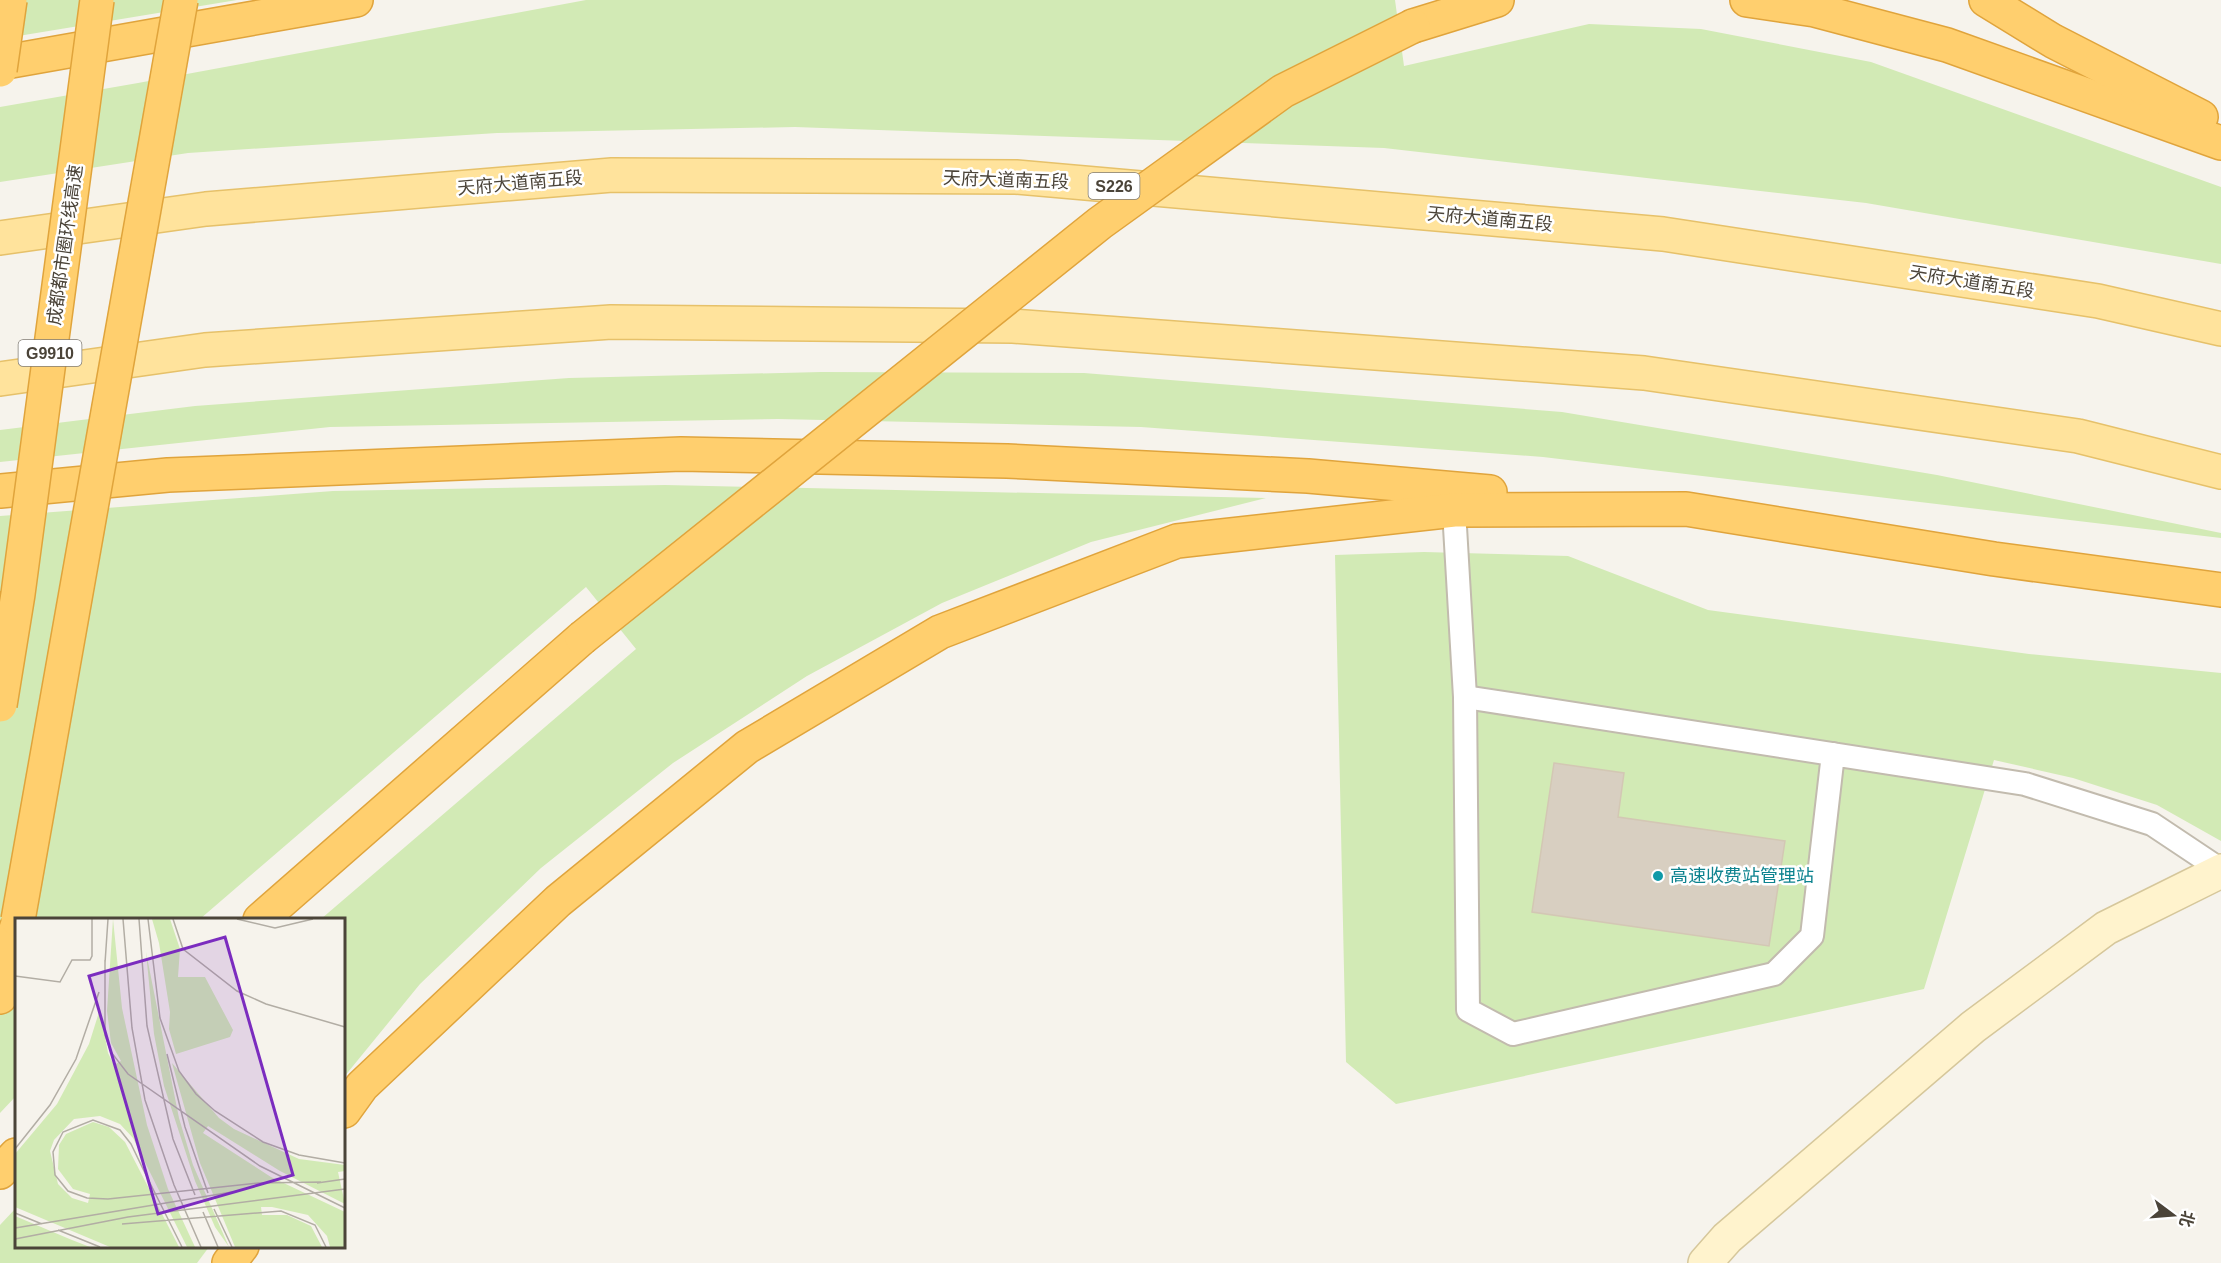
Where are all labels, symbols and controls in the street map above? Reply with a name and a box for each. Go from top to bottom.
street label: 成都都市圈环线高速 [44,163,86,327]
street label: 天府大道南五段 [456,168,584,198]
street label: 天府大道南五段 [943,168,1069,192]
road number: S226 [1088,173,1140,199]
street label: 天府大道南五段 [1426,204,1554,234]
street label: 天府大道南五段 [1908,262,2036,302]
road number: G9910 [19,340,82,366]
place label: 高速收费站管理站 [1670,866,1814,886]
marker: 高速收费站管理站 [1651,869,1665,883]
inset map [15,918,345,1248]
north arrow [2143,1185,2203,1245]
text: 北 [2177,1209,2197,1229]

